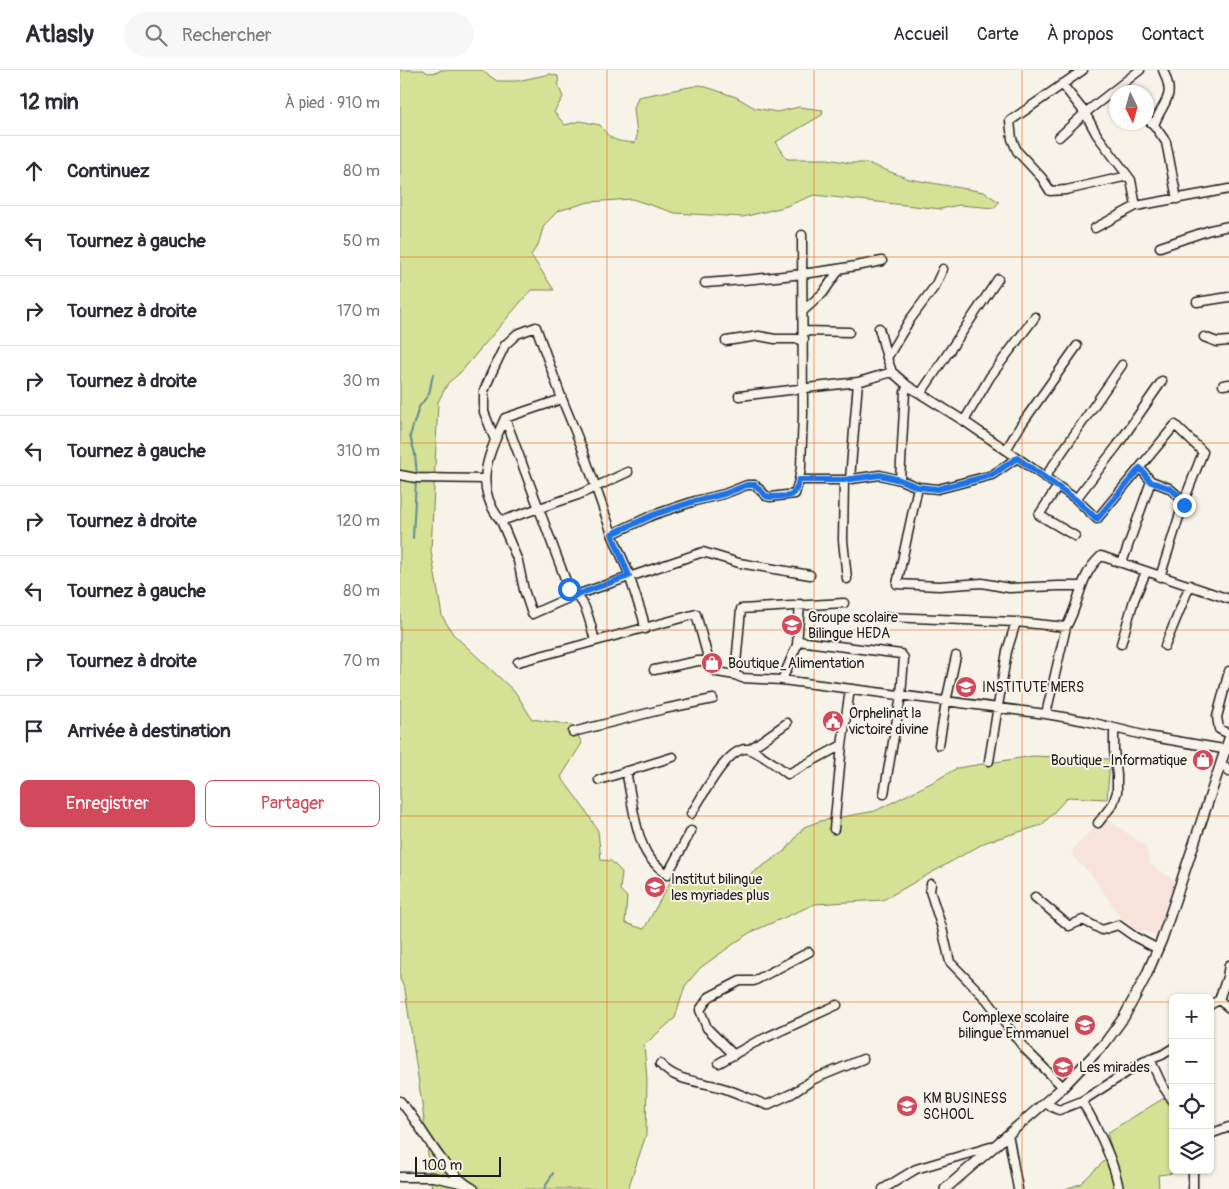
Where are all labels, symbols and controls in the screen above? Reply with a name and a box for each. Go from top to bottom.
search box [124,12,474,57]
text: Atlasly [25,20,94,49]
icon: search [142,21,170,49]
text: Rechercher [182,23,272,47]
text: Accueil [893,23,949,46]
text: Carte [977,23,1019,46]
text: À propos [1047,23,1113,46]
text: Contact [1141,23,1204,46]
north arrow [1109,85,1154,130]
text: 12 min [20,89,79,116]
text: À pied · 910 m [284,93,380,113]
icon: ahead [20,157,48,185]
text: Continuez [67,159,150,183]
text: 80 m [343,161,380,181]
icon: left [20,227,48,255]
text: Tournez à gauche [67,229,206,253]
text: 50 m [343,231,380,251]
icon: right [20,297,48,325]
text: Tournez à droite [67,299,197,323]
text: 170 m [337,301,380,321]
icon: right [20,367,48,395]
text: Tournez à droite [67,369,197,393]
text: 30 m [342,371,380,391]
icon: left [20,437,48,465]
text: Tournez à gauche [67,439,206,463]
text: 310 m [336,441,380,461]
route end [1173,494,1196,517]
icon: right [20,507,48,535]
text: Tournez à droite [67,509,197,533]
text: 120 m [336,511,380,531]
icon: left [20,577,48,605]
route start [558,578,581,601]
text: Tournez à gauche [67,579,206,603]
text: 80 m [343,581,380,601]
place label: Groupe scolaire Bilingue HEDA [808,609,898,642]
school or university icon: Groupe scolaire Bilingue HEDA [780,613,804,637]
icon: right [20,647,48,675]
text: Tournez à droite [67,649,197,673]
text: 70 m [343,651,380,671]
shop icon: Boutique_Alimentation [700,651,724,675]
place label: Boutique_Alimentation [728,655,864,672]
school or university icon: INSTITUTE MERS [954,675,978,699]
place label: INSTITUTE MERS [982,679,1084,696]
place label: Orphelinat la victoire divine [848,705,929,738]
public building icon: Orphelinat la victoire divine [821,709,845,733]
icon: arrive [20,717,48,745]
text: Arrivée à destination [67,719,231,743]
shop icon: Boutique_Informatique [1191,748,1215,772]
place label: Boutique_Informatique [1051,752,1187,769]
button: Enregistrer [20,780,195,827]
button: Partager [205,780,380,827]
place label: Institut bilingue les myriades plus [671,871,770,904]
school or university icon: Institut bilingue les myriades plus [643,875,667,899]
map controls [1169,994,1214,1174]
button: + [1169,994,1214,1039]
place label: Complexe scolaire bilingue Emmanuel [959,1009,1069,1042]
school or university icon: Complexe scolaire bilingue Emmanuel [1073,1013,1097,1037]
button: − [1169,1039,1214,1084]
school or university icon: Les mirades [1051,1055,1075,1079]
place label: Les mirades [1079,1059,1150,1076]
button: locate [1169,1084,1214,1129]
place label: KM BUSINESS SCHOOL [923,1090,1007,1123]
school or university icon: KM BUSINESS SCHOOL [895,1094,919,1118]
button: layers [1169,1129,1214,1174]
scale bar [415,1154,501,1177]
text: 100 m [422,1157,462,1174]

